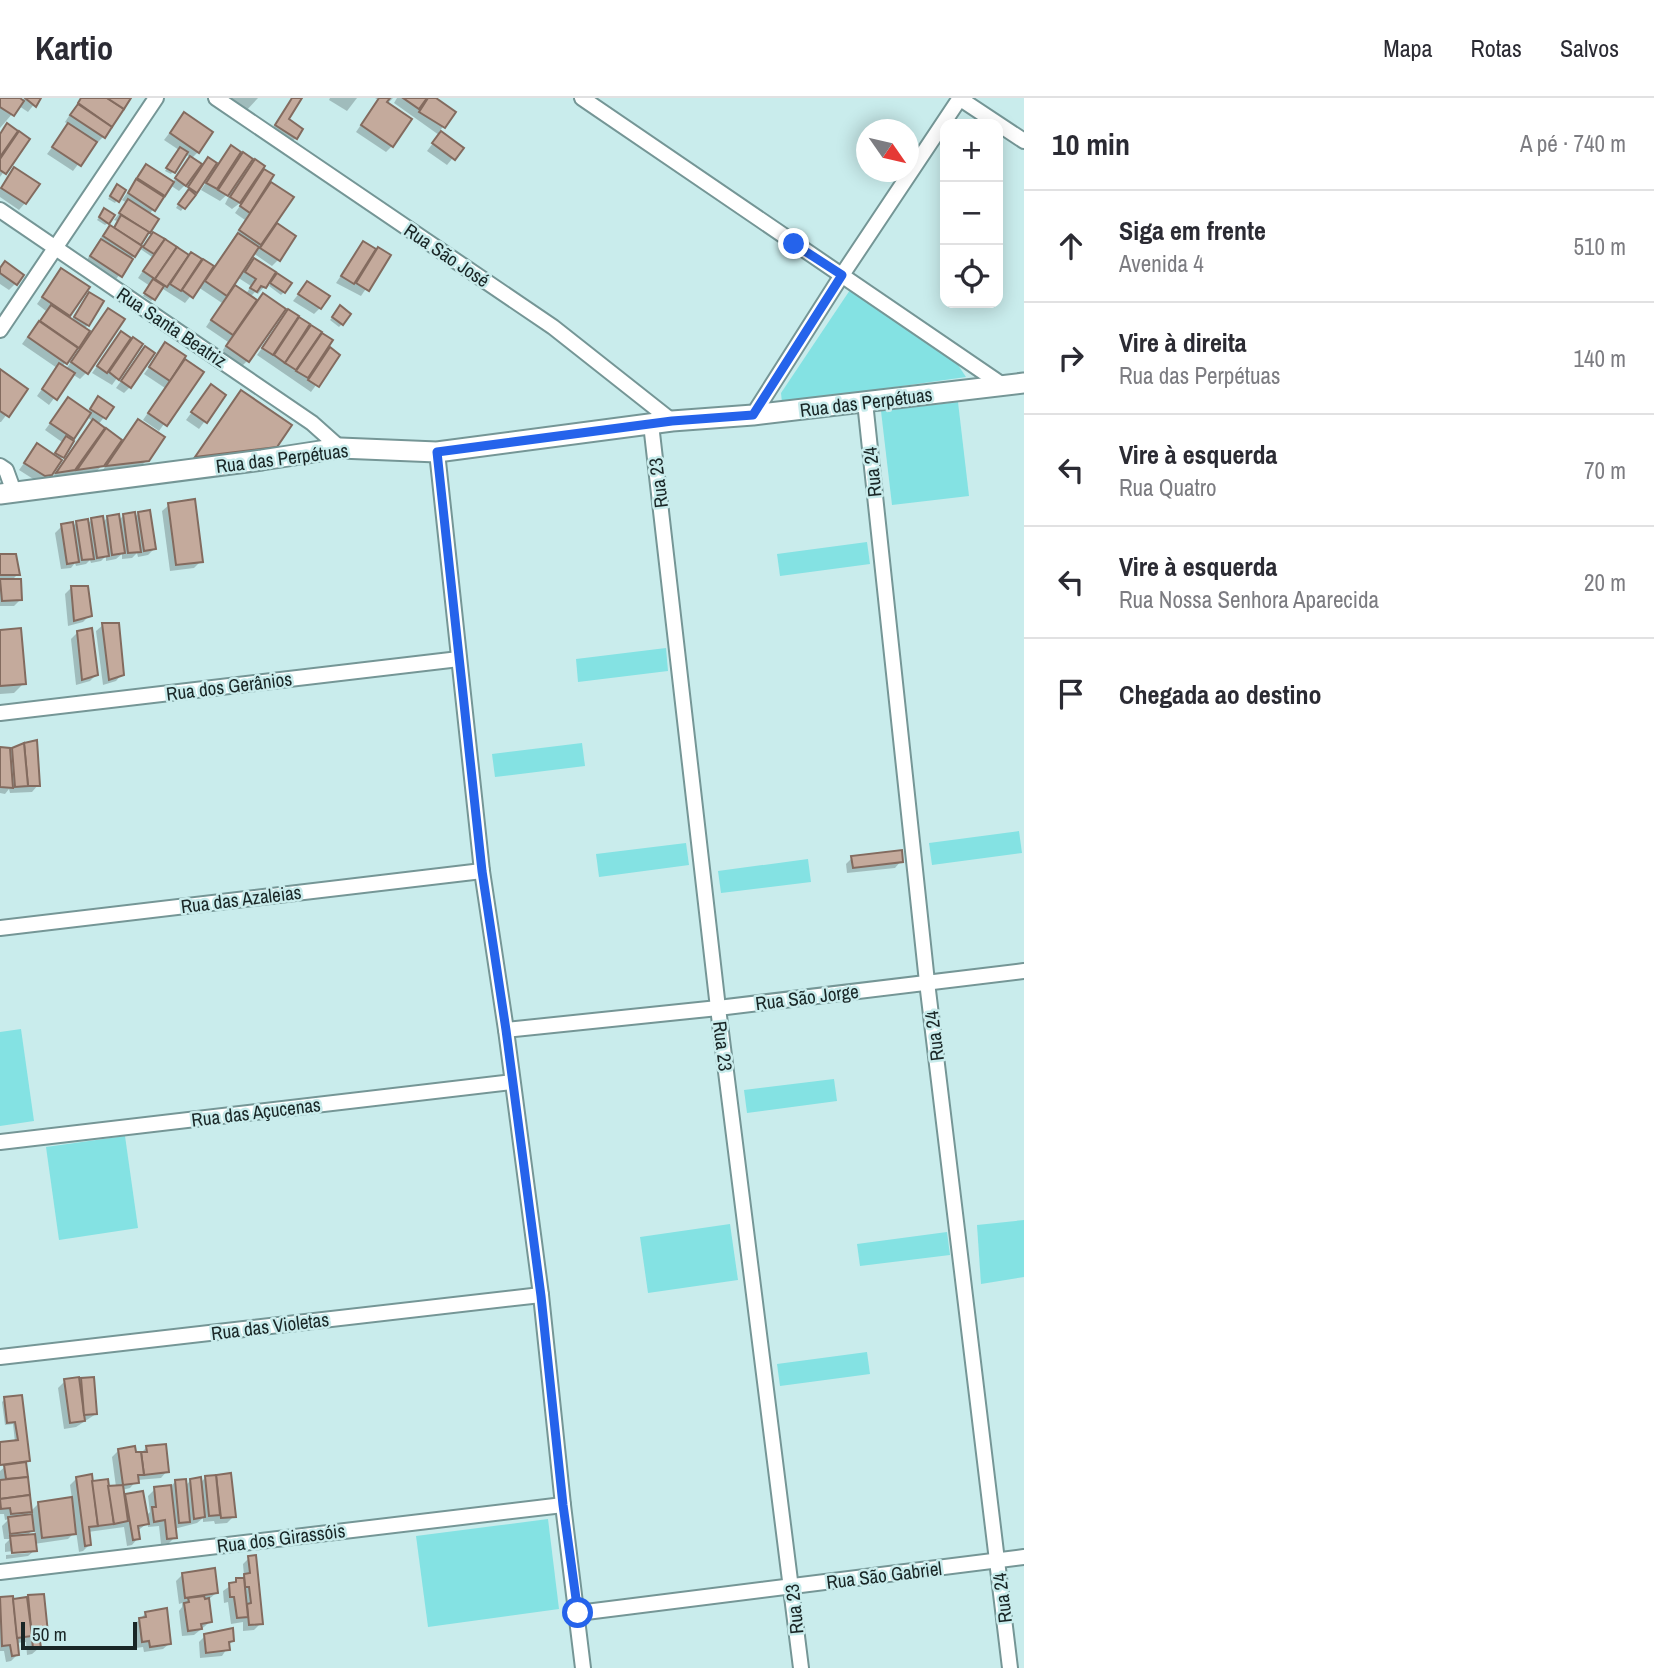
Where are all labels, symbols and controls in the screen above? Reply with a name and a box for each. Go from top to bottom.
text: Kartio [35,26,113,70]
text: Mapa [1383,32,1433,64]
text: Rotas [1471,32,1522,64]
text: Salvos [1560,32,1619,64]
north arrow [856,119,919,182]
map controls [940,119,1003,308]
button: + [940,119,1003,182]
text: 10 min [1052,124,1130,164]
text: A pé · 740 m [1520,128,1626,159]
button: − [940,182,1003,245]
text: Siga em frente [1119,213,1266,248]
street label: Rua São José [399,217,495,293]
icon: ahead [1052,227,1090,265]
route end [778,228,809,259]
text: 510 m [1574,231,1626,262]
button: locate [940,245,1003,308]
text: Avenida 4 [1119,248,1204,279]
street label: Rua Santa Beatriz [112,281,232,373]
text: Vire à direita [1119,325,1247,360]
icon: right [1052,339,1090,377]
text: 140 m [1574,343,1626,374]
text: Rua das Perpétuas [1119,360,1280,391]
street label: Rua das Perpétuas [798,381,934,423]
street label: Rua das Perpétuas [214,437,350,479]
text: Vire à esquerda [1119,437,1277,472]
street label: Rua 24 [856,445,888,498]
icon: left [1052,451,1090,489]
text: 70 m [1584,455,1626,486]
street label: Rua 23 [642,456,674,510]
text: Rua Quatro [1119,472,1217,503]
text: Vire à esquerda [1119,549,1277,584]
icon: left [1052,563,1090,601]
text: 20 m [1584,567,1626,598]
text: Rua Nossa Senhora Aparecida [1119,584,1379,615]
street label: Rua dos Gerânios [165,665,294,707]
icon: arrive [1052,675,1090,713]
text: Chegada ao destino [1119,677,1322,712]
street label: Rua das Azaleias [179,879,303,919]
street label: Rua São Jorge [754,978,860,1016]
street label: Rua 24 [918,1009,950,1063]
street label: Rua 23 [707,1019,739,1073]
street label: Rua das Açucenas [190,1091,322,1133]
street label: Rua das Violetas [210,1306,331,1346]
street label: Rua dos Girassóis [215,1517,347,1559]
street label: Rua São Gabriel [825,1555,943,1595]
street label: Rua 24 [986,1571,1018,1625]
street label: Rua 23 [778,1583,810,1635]
route start [562,1597,593,1628]
scale bar [21,1619,136,1651]
text: 50 m [32,1621,67,1647]

